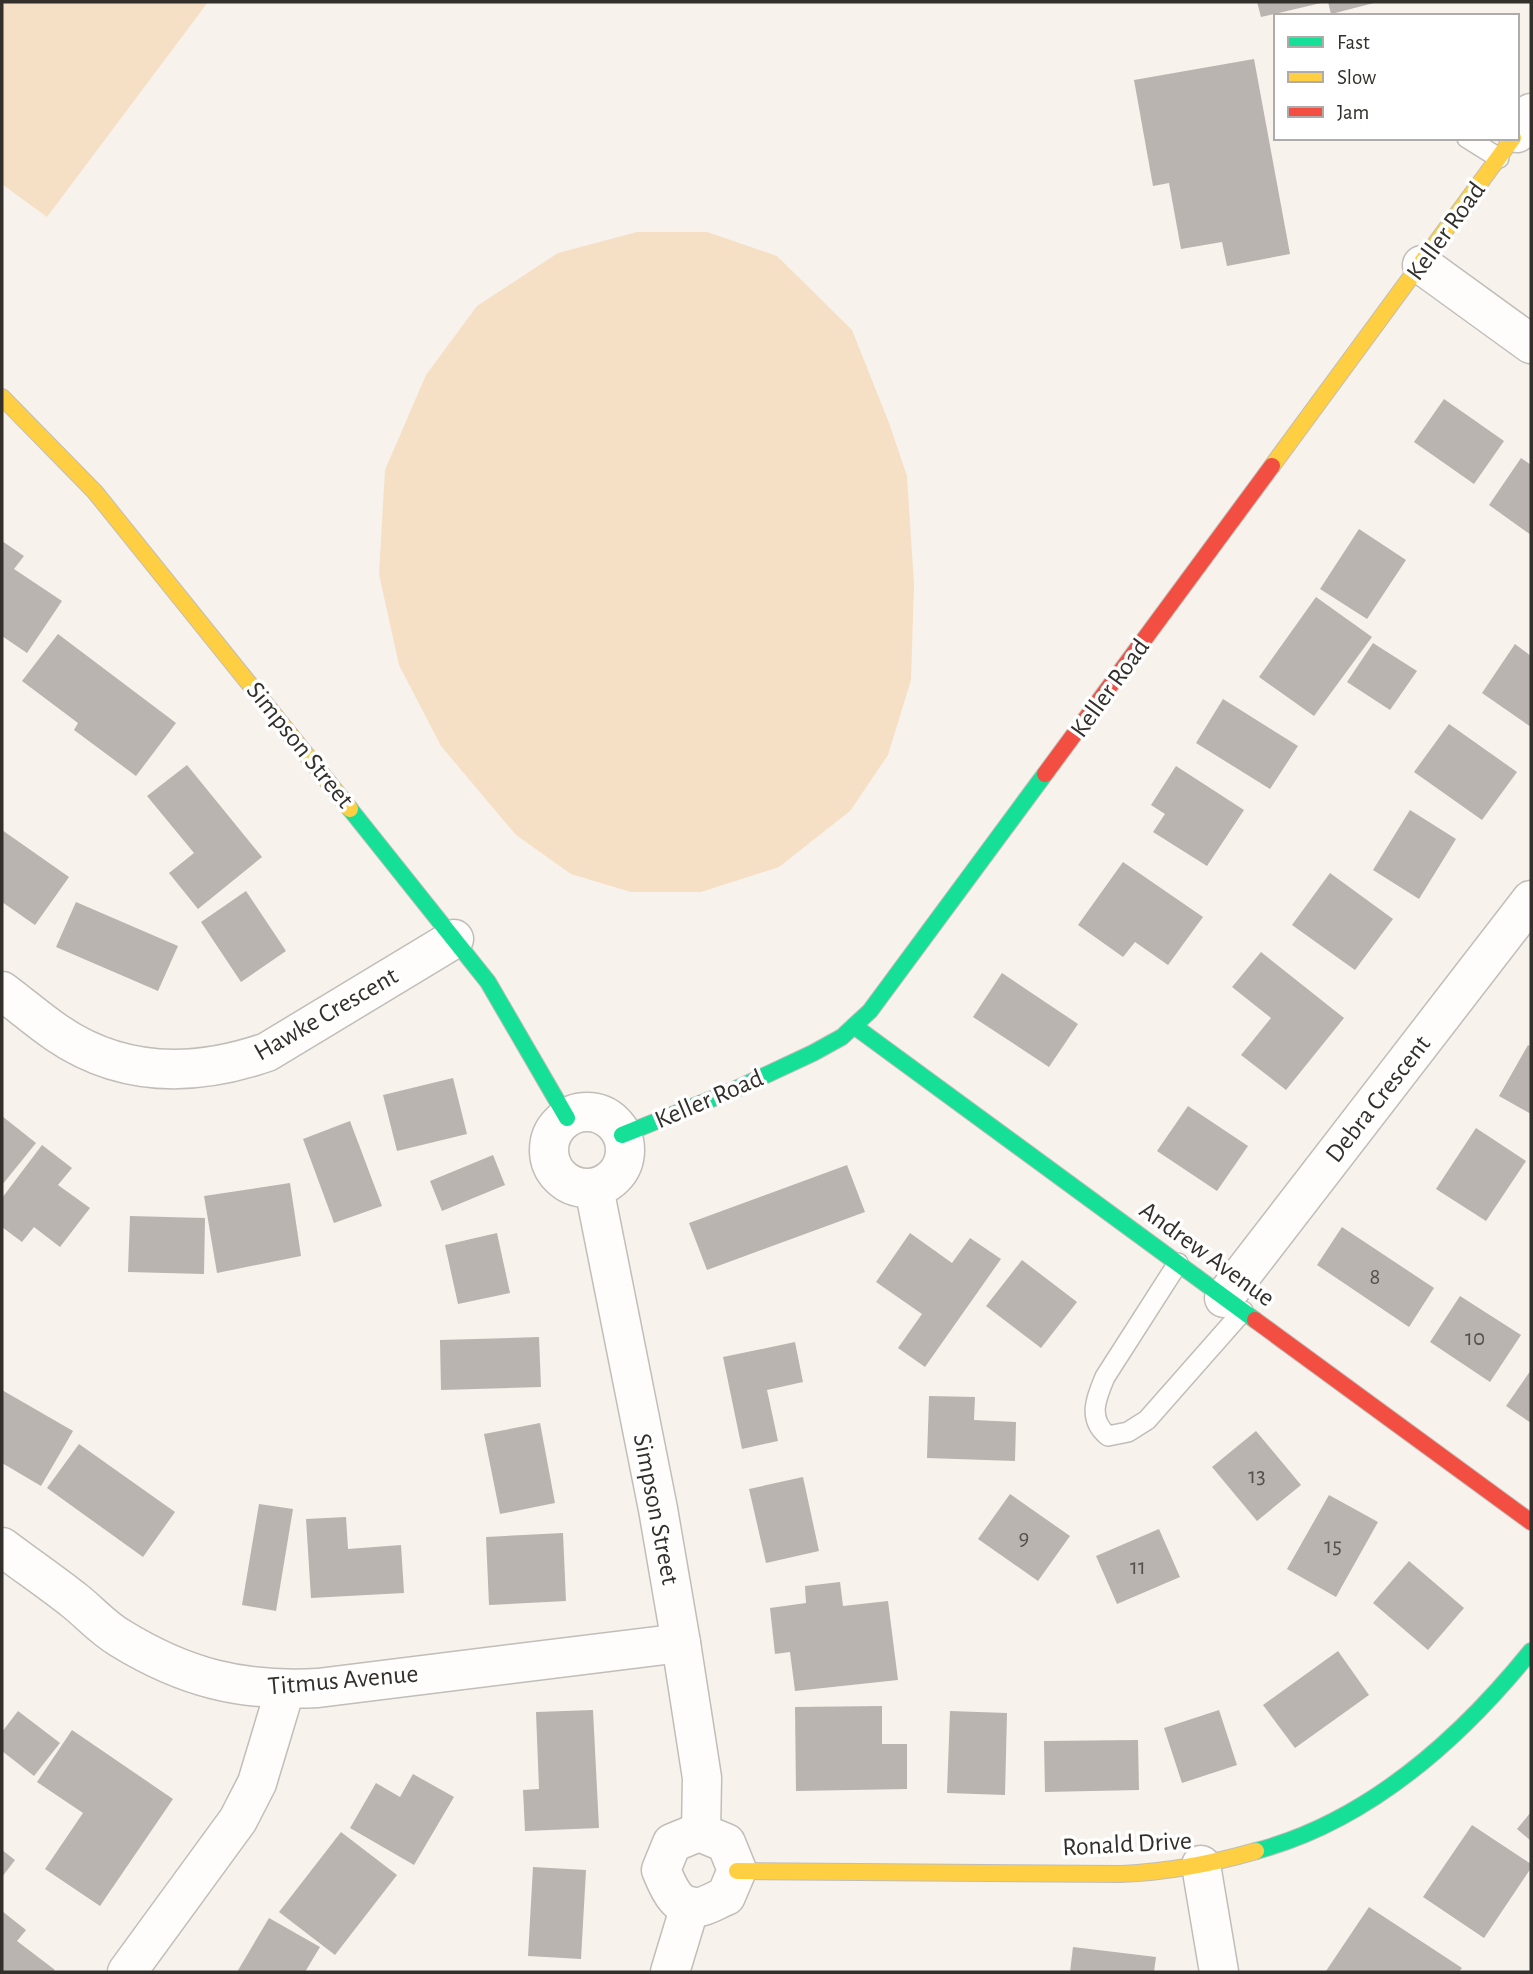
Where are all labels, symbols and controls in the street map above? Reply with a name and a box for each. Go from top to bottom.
legend [1274,14,1519,140]
text: Fast [1337,32,1370,53]
text: Slow [1337,67,1376,88]
text: Jam [1337,102,1369,123]
street label: Keller Road [1402,177,1490,285]
street label: Keller Road [1066,634,1154,742]
street label: Simpson Street [242,677,358,813]
street label: Hawke Crescent [250,963,402,1065]
street label: Debra Crescent [1321,1031,1435,1167]
street label: Keller Road [651,1065,767,1133]
street label: Andrew Avenue [1135,1197,1279,1311]
house number: 8 [1370,1266,1380,1289]
house number: 10 [1465,1327,1485,1350]
street label: Simpson Street [629,1431,683,1587]
house number: 13 [1248,1465,1266,1488]
house number: 9 [1019,1527,1029,1550]
house number: 15 [1324,1535,1342,1558]
house number: 11 [1130,1556,1146,1579]
street label: Titmus Avenue [267,1660,419,1700]
street label: Ronald Drive [1062,1828,1192,1860]

